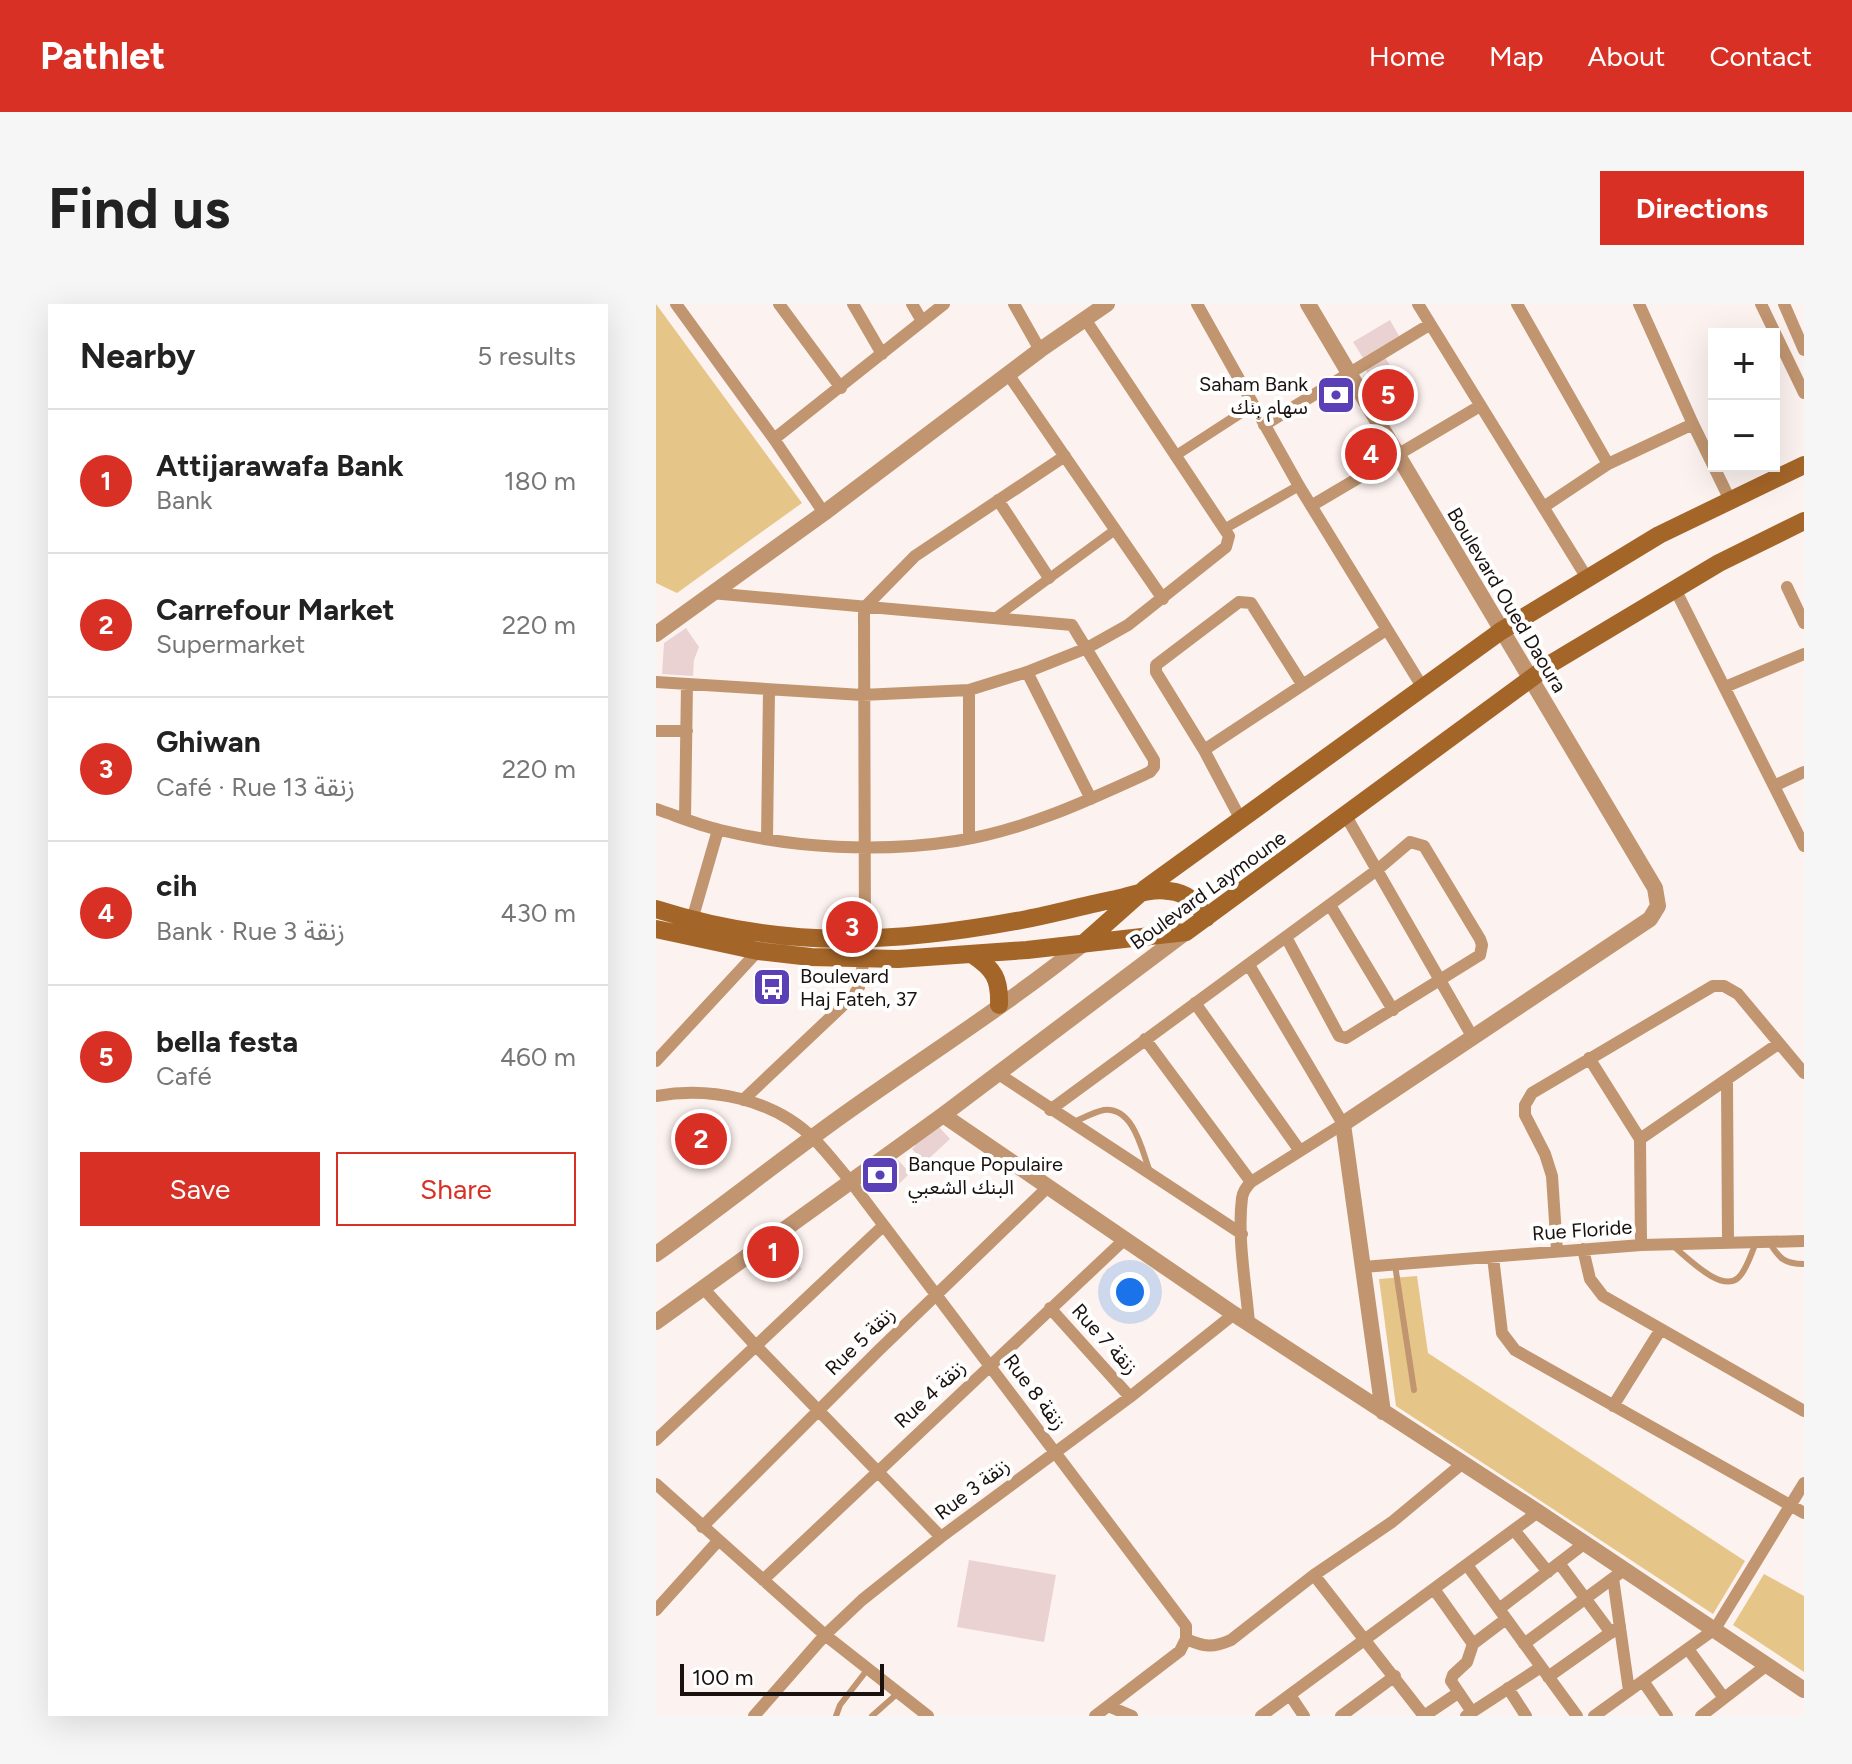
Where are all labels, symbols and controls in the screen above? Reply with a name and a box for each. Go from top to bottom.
text: Pathlet [40,33,165,79]
text: Home [1369,39,1445,73]
text: Map [1489,39,1544,73]
text: About [1588,39,1665,73]
text: Contact [1709,39,1812,73]
button: Directions [1600,171,1804,245]
text: Find us [48,175,230,242]
map controls [1708,328,1780,472]
button: + [1708,328,1780,400]
text: Nearby [80,336,195,377]
text: 5 results [477,340,576,372]
pin: 5 [1362,365,1414,425]
place label: Saham Bank سهام بنك [1199,372,1308,422]
bank icon: Saham Bank سهام بنك [1315,374,1357,416]
button: − [1708,400,1780,472]
pin: 4 [1345,424,1397,484]
text: Attijarawafa Bank [156,447,404,484]
text: 1 [101,465,111,497]
text: 180 m [504,465,576,497]
text: Bank [156,484,212,516]
street label: Boulevard Oued Daoura [1442,503,1572,697]
text: Carrefour Market [156,591,395,628]
text: 2 [98,609,114,641]
text: 220 m [502,609,576,641]
text: Supermarket [156,628,305,660]
text: Ghiwan [156,723,261,760]
text: 3 [99,753,113,785]
text: 220 m [502,753,576,785]
text: Café · Rue 13 زنقة [156,771,355,803]
street label: Boulevard Laymoune [1125,825,1291,955]
text: cih [156,867,197,904]
text: 4 [98,897,114,929]
text: 430 m [500,897,576,929]
pin: 3 [826,897,878,957]
text: Bank · Rue 3 زنقة [156,915,345,947]
place label: Boulevard Haj Fateh, 37 [800,964,917,1011]
bus stop icon: Boulevard Haj Fateh, 37 [751,966,793,1008]
text: bella festa [156,1023,298,1060]
text: 5 [98,1041,114,1073]
text: 460 m [500,1041,576,1073]
text: Café [156,1060,212,1092]
pin: 2 [675,1109,727,1169]
button: Save [80,1152,320,1226]
button: Share [336,1152,576,1226]
place label: Banque Populaire البنك الشعبي [908,1152,1063,1203]
bank icon: Banque Populaire البنك الشعبي [859,1154,901,1196]
street label: Rue Floride [1531,1215,1633,1245]
pin: 1 [747,1222,799,1282]
your location [1110,1272,1150,1312]
street label: Rue 7 زنقة [1067,1299,1143,1379]
street label: Rue 5 زنقة [820,1302,900,1380]
street label: Rue 8 زنقة [999,1349,1071,1435]
street label: Rue 4 زنقة [889,1355,971,1433]
street label: Rue 3 زنقة [930,1453,1014,1525]
scale bar [680,1660,884,1696]
text: 100 m [692,1664,753,1691]

